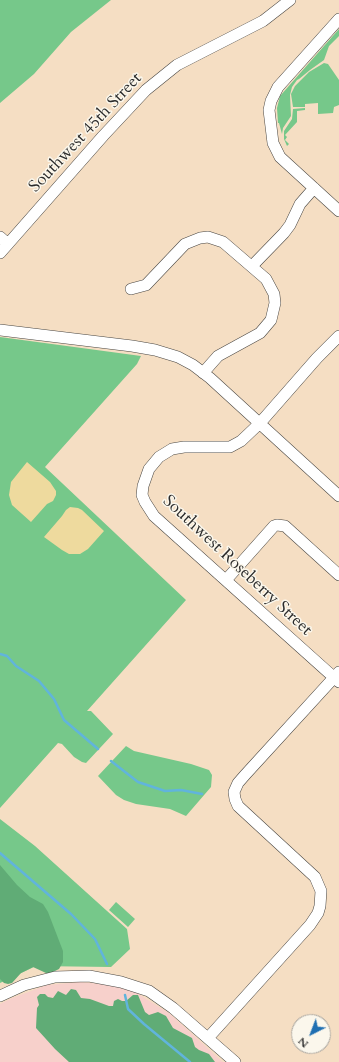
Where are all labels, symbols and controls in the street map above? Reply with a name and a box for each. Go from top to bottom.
street label: Southwest 45th Street [25,69,147,197]
street label: Southwest Roseberry Street [158,491,316,641]
north arrow [291,1014,331,1054]
text: N [295,1034,312,1051]

